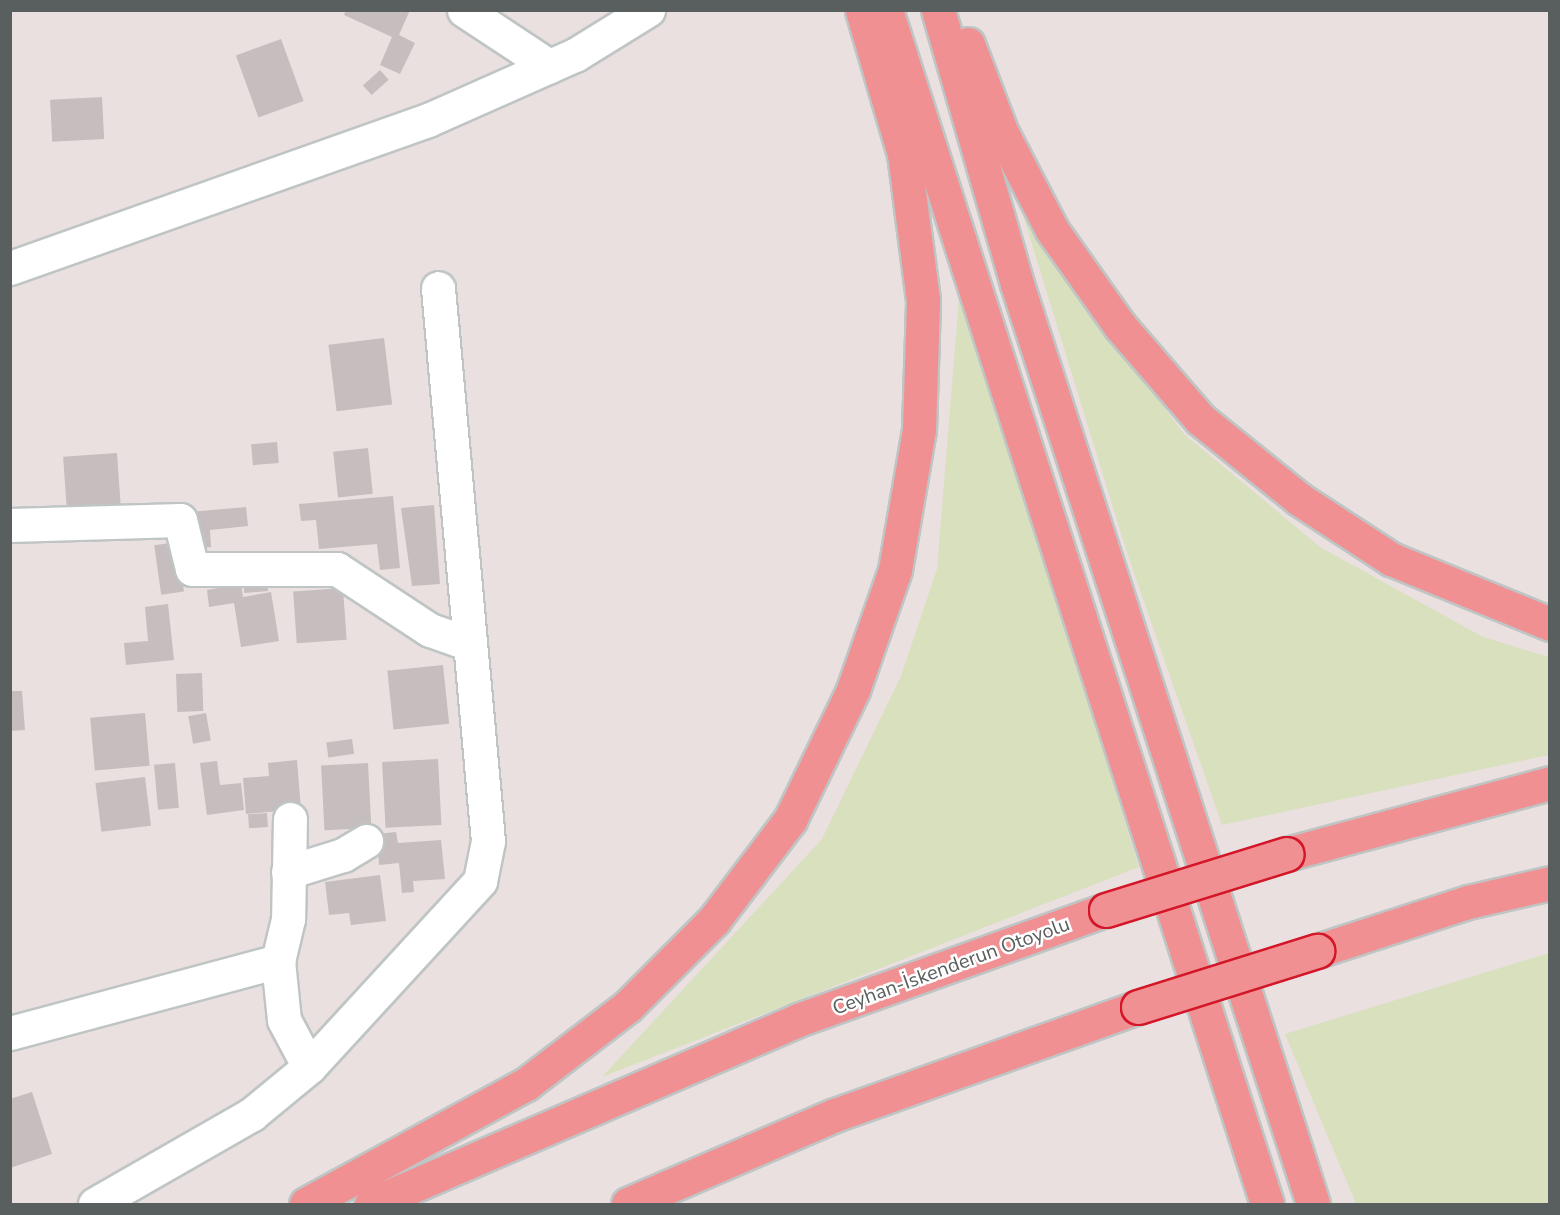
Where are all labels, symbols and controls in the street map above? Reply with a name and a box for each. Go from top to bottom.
street label: Ceyhan-İskenderun Otoyolu [829,912,1073,1020]

